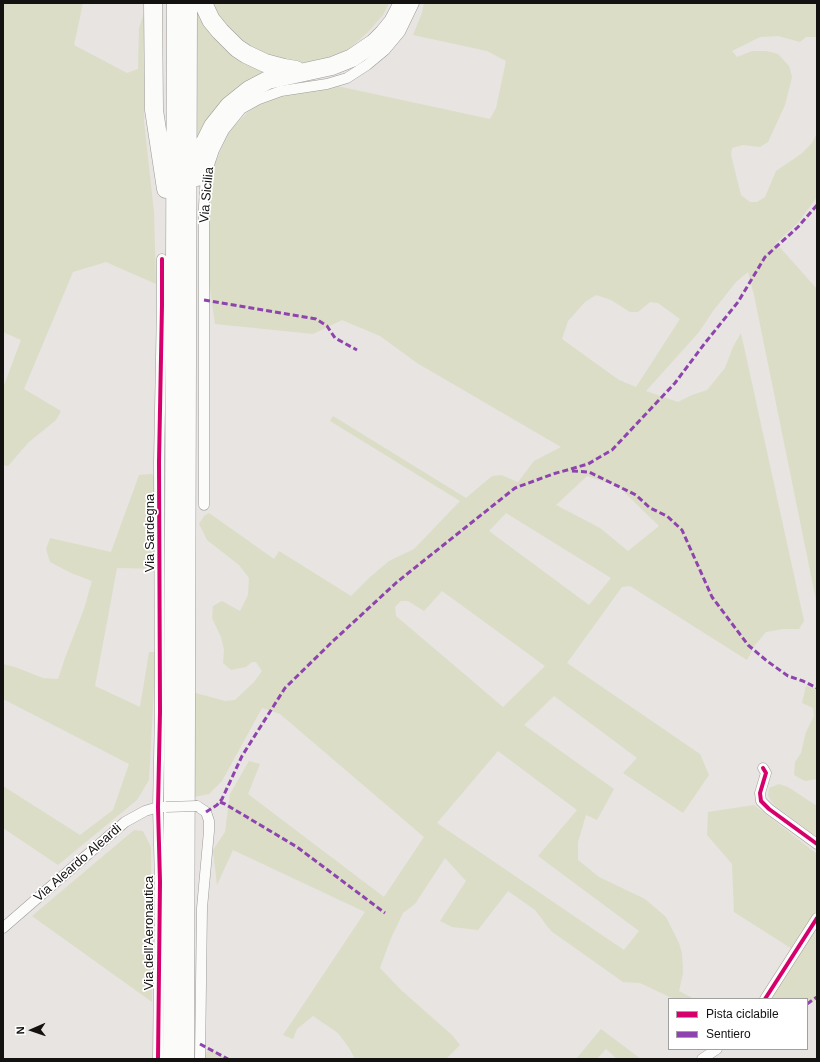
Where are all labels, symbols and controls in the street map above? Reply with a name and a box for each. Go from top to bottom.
street label: Via Sicilia [197,166,217,224]
street label: Via Sardegna [142,494,158,572]
street label: Via Aleardo Aleardi [31,821,125,905]
street label: Via dell'Aeronautica [141,876,157,990]
legend [668,998,808,1050]
text: Pista ciclabile [706,1007,779,1021]
north arrow [12,1010,52,1050]
text: N [14,1026,26,1035]
text: Sentiero [706,1027,751,1041]

